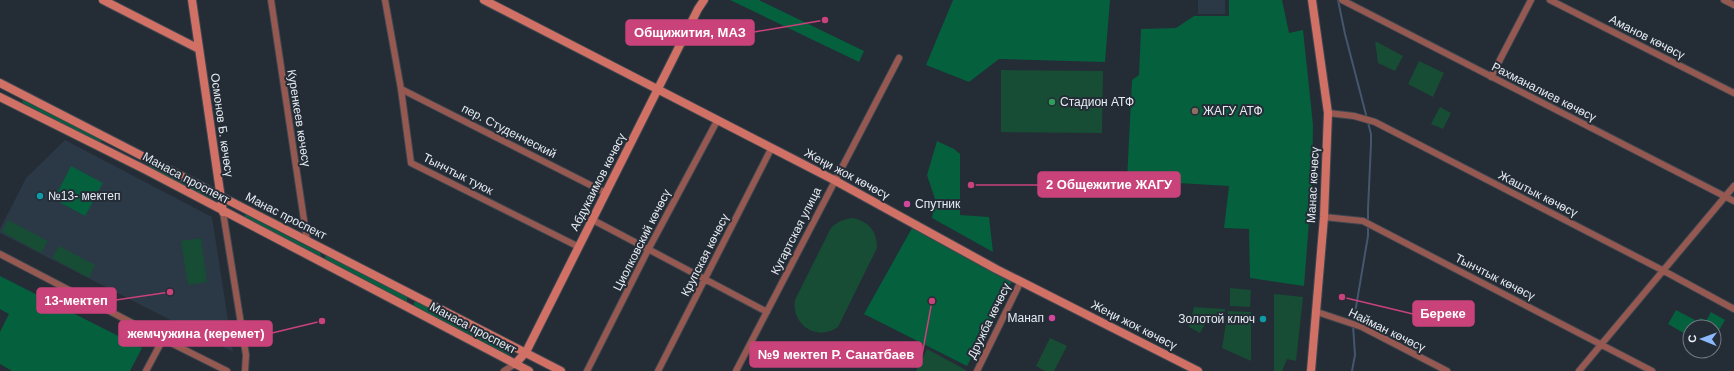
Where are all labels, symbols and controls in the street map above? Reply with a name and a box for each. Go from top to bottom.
street label: Аманов көчөсү [1607,12,1687,62]
callout: Общижития, МАЗ [626,20,754,45]
text: Общижития, МАЗ [634,25,746,40]
street label: Рахманалиев көчөсү [1489,60,1599,124]
street label: Куренкеев көчөсү [284,68,314,168]
street label: Осмонов Б. көчөсү [208,72,236,178]
place label: Стадион АТФ [1060,95,1134,109]
marker: Стадион АТФ [1047,97,1057,107]
street label: пер. Студенческий [459,101,559,161]
place label: ЖАГУ АТФ [1203,104,1263,118]
marker: ЖАГУ АТФ [1190,106,1200,116]
street label: Абдукаимов көчөсү [567,131,629,233]
street label: Жеңи жок көчөсү [802,146,892,202]
street label: Манас көчөсү [1304,147,1322,223]
street label: Манаса проспект [140,149,232,207]
street label: Тынчтык туюк [421,150,496,198]
street label: Жаштык көчөсү [1496,168,1580,220]
callout: 2 Общежитие ЖАГУ [1038,172,1180,197]
text: 2 Общежитие ЖАГУ [1046,177,1173,192]
street label: Кугартская улица [768,185,824,277]
street label: Циолковский көчөсү [610,187,674,293]
place label: №13- мектеп [48,189,120,203]
street label: Манас проспект [243,189,329,243]
marker: №13- мектеп [35,191,45,201]
place label: Спутник [915,197,961,211]
marker: Спутник [902,199,912,209]
street label: Крупская көчөсү [678,211,732,299]
street label: Тынчтык көчөсү [1453,251,1537,303]
street label: Дружба көчөсү [965,281,1013,361]
callout: 13-мектеп [37,288,116,313]
text: 13-мектеп [44,293,108,308]
street label: Жеңи жок көчөсү [1089,297,1179,353]
street label: Манаса проспект [427,299,519,357]
callout: Береке [1413,301,1474,326]
street label: Найман көчөсү [1346,305,1428,355]
text: Береке [1420,306,1466,321]
place label: Манап [1007,311,1044,325]
place label: Золотой ключ [1178,312,1255,326]
marker: Манап [1047,313,1057,323]
marker: Золотой ключ [1258,314,1268,324]
north arrow [1682,319,1722,359]
callout: жемчужина (керемет) [119,321,272,346]
text: жемчужина (керемет) [127,326,265,341]
text: С [1686,335,1698,343]
callout: №9 мектеп Р. Санатбаев [750,342,922,367]
text: №9 мектеп Р. Санатбаев [758,347,914,362]

